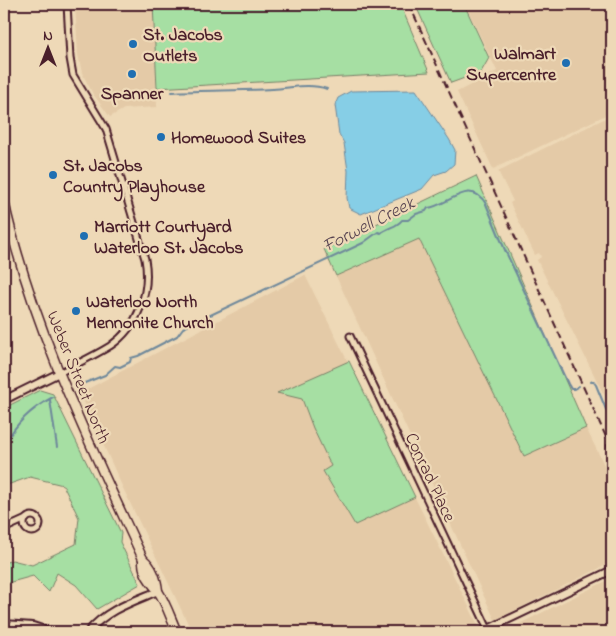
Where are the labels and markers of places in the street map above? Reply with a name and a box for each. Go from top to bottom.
place label: St. Jacobs Outlets [143,23,223,70]
marker: St. Jacobs Outlets [127,38,139,50]
place label: Walmart Supercentre [466,42,557,89]
marker: Walmart Supercentre [560,57,572,69]
marker: Spanner [126,68,138,80]
place label: Spanner [101,82,164,108]
place label: Homewood Suites [171,126,306,152]
marker: Homewood Suites [155,131,167,143]
place label: St. Jacobs Country Playhouse [63,154,206,202]
marker: St. Jacobs Country Playhouse [47,169,59,181]
place label: Marriott Courtyard Waterloo St. Jacobs [94,215,243,262]
marker: Marriott Courtyard Waterloo St. Jacobs [78,230,90,242]
place label: Waterloo North Mennonite Church [86,290,214,337]
marker: Waterloo North Mennonite Church [70,305,82,317]

